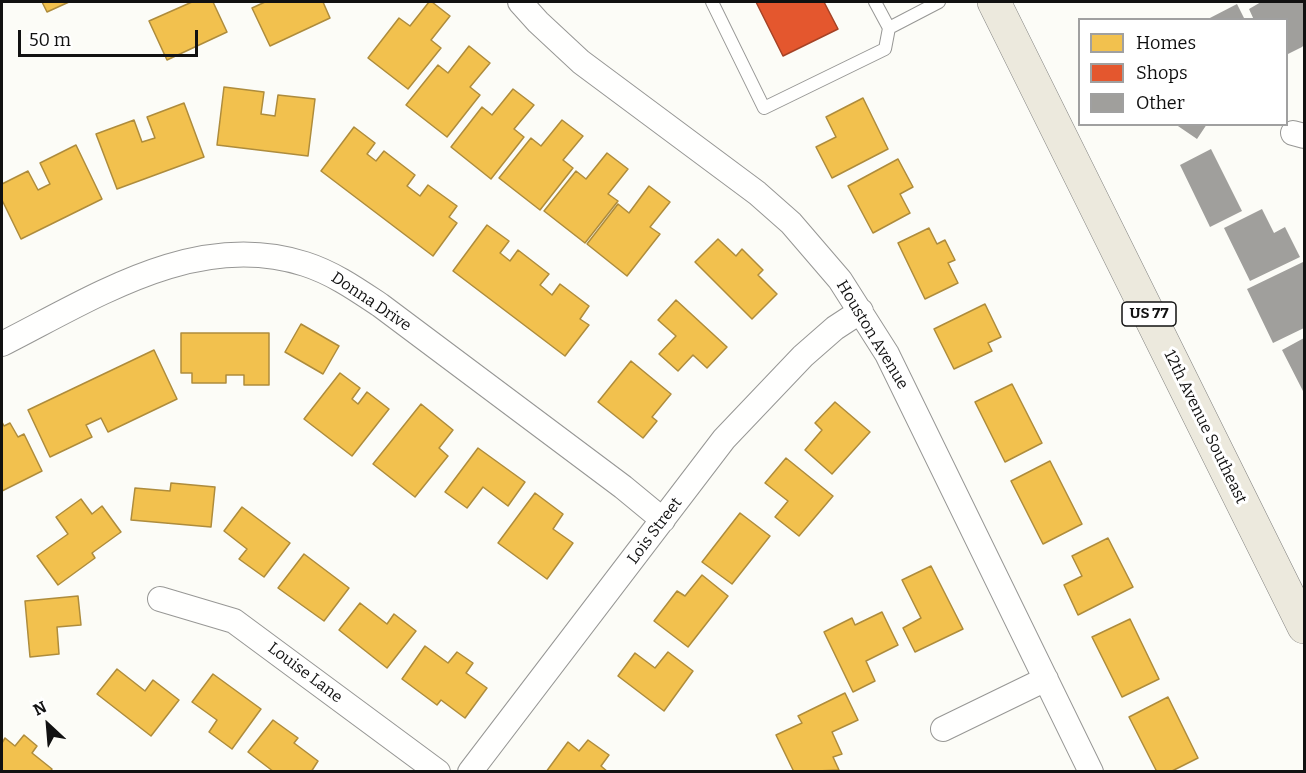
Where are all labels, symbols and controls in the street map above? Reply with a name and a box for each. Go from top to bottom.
scale bar [21,18,201,56]
legend [1078,18,1288,126]
text: 50 m [29,29,71,51]
text: Homes [1136,32,1196,54]
text: Shops [1136,62,1188,84]
text: Other [1136,92,1185,114]
street label: Donna Drive [327,268,415,336]
street label: Houston Avenue [832,277,912,393]
road number: US 77 [1122,302,1176,326]
street label: 12th Avenue Southeast [1159,347,1251,507]
street label: Lois Street [624,494,686,568]
street label: Louise Lane [264,639,346,707]
north arrow [18,695,78,755]
text: N [30,697,50,720]

